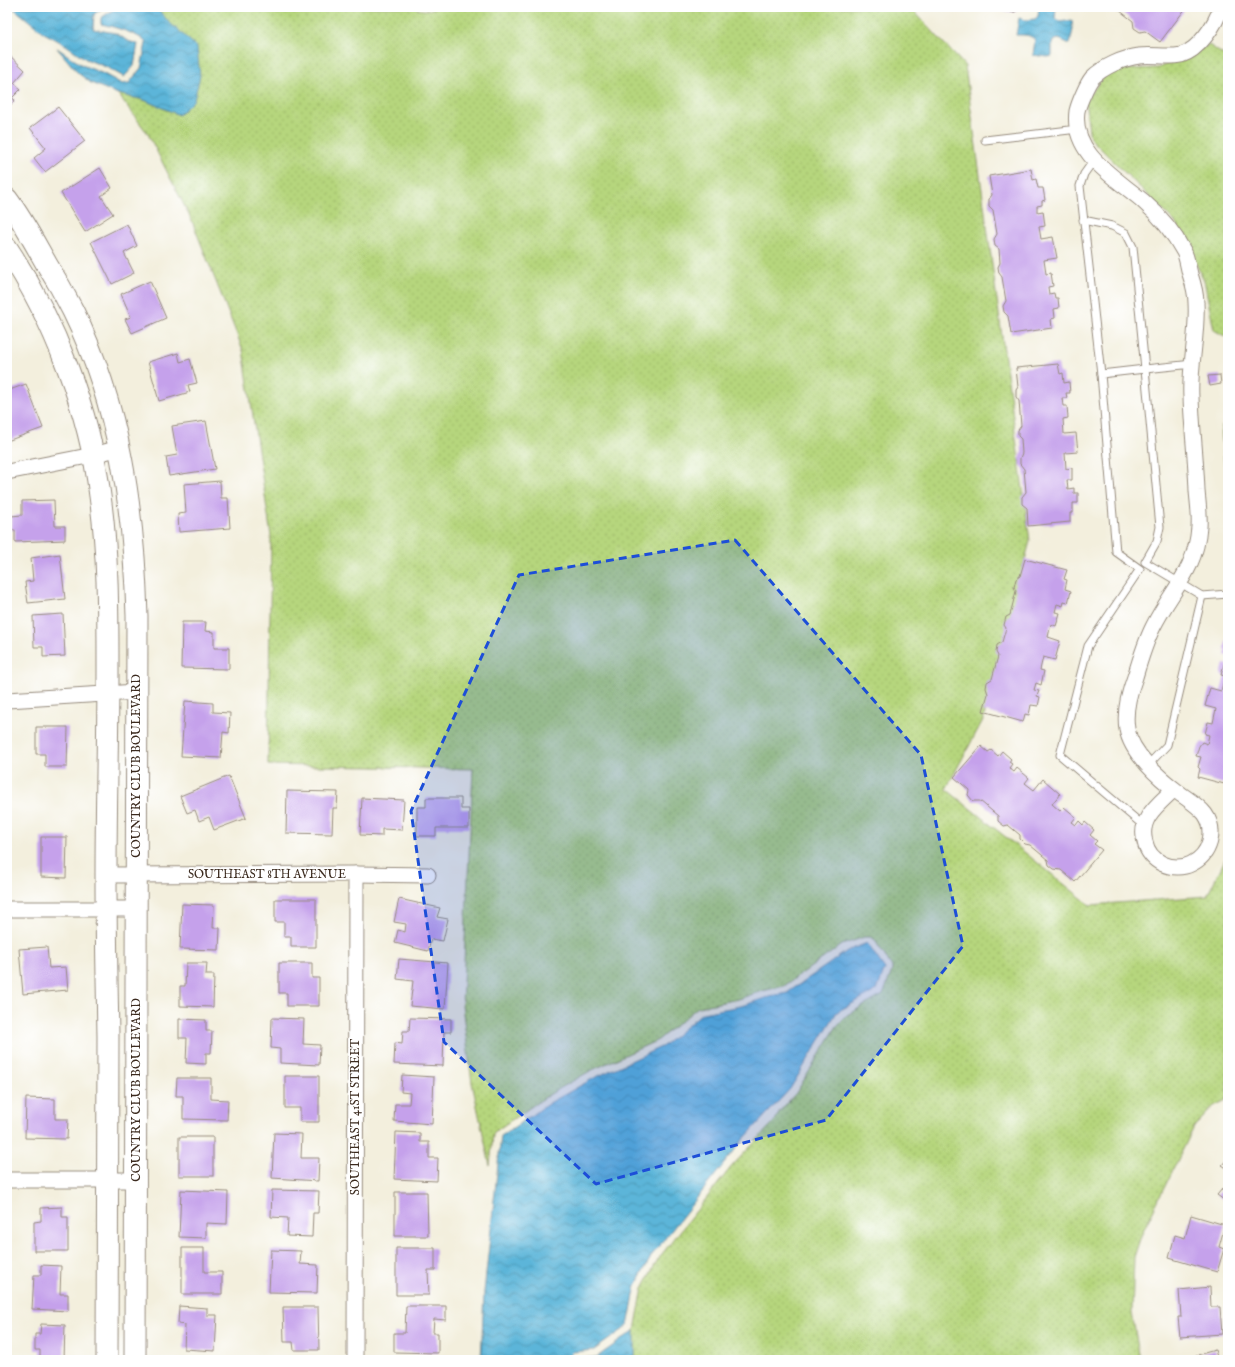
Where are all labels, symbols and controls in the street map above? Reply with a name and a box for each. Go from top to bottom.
street label: COUNTRY CLUB BOULEVARD [129,674,144,858]
street label: SOUTHEAST 8TH AVENUE [188,867,346,882]
street label: COUNTRY CLUB BOULEVARD [129,998,144,1182]
street label: SOUTHEAST 41ST STREET [348,1039,363,1195]

